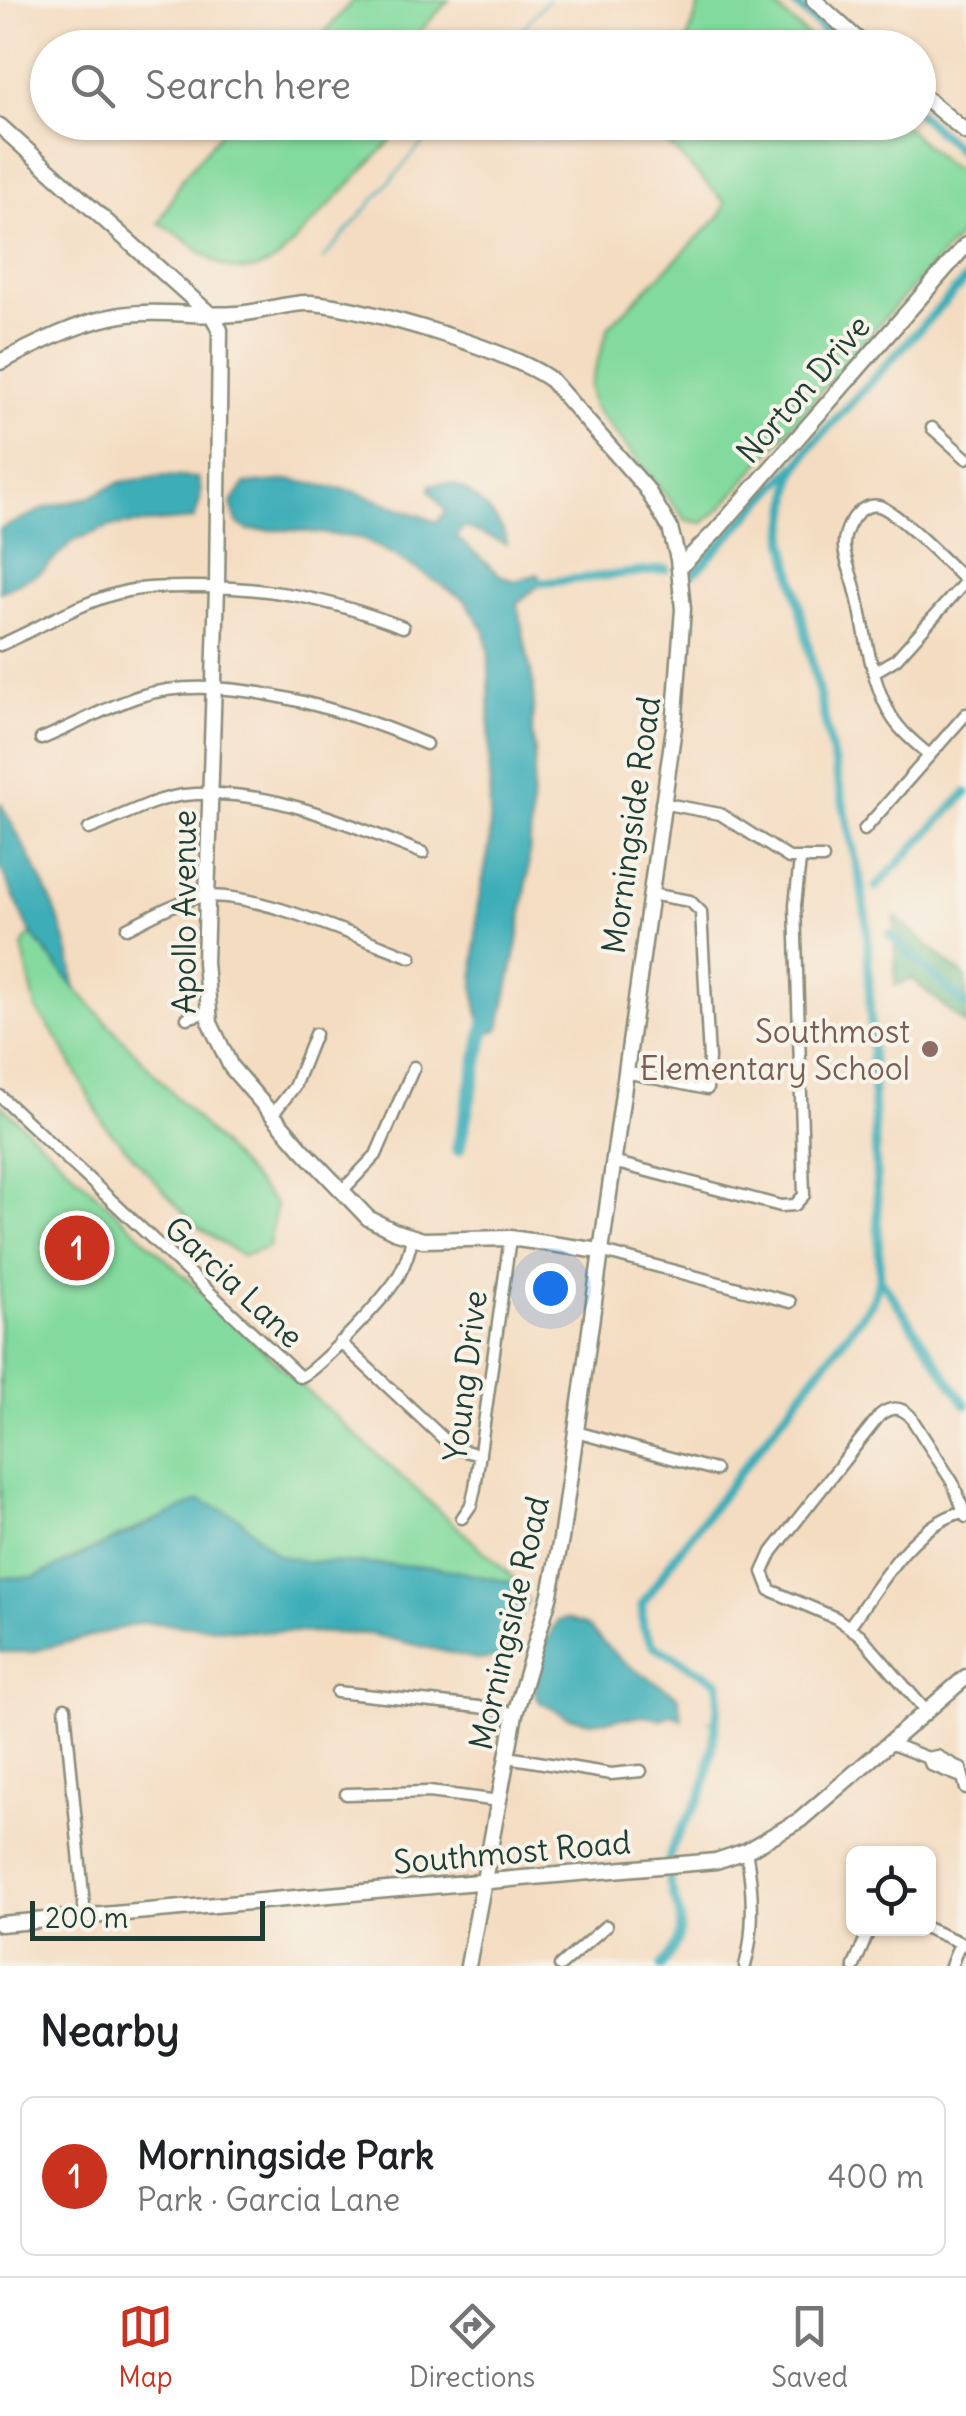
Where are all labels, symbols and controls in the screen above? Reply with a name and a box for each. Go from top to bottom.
search box [30,30,936,140]
icon: search [65,58,120,113]
text: Search here [145,62,351,109]
street label: Norton Drive [727,306,879,472]
street label: Morningside Road [593,694,669,956]
street label: Apollo Avenue [164,810,205,1014]
place label: Southmost Elementary School [640,1011,910,1089]
marker: Southmost Elementary School [919,1038,941,1060]
street label: Garcia Lane [156,1207,312,1357]
pin: 1 [44,1210,110,1286]
your location [525,1263,576,1314]
street label: Young Drive [434,1288,496,1464]
street label: Morningside Road [460,1492,558,1754]
street label: Southmost Road [392,1821,632,1883]
map controls [846,1846,936,1936]
button: locate [846,1846,936,1936]
scale bar [30,1896,265,1940]
text: 200 m [45,1900,128,1936]
text: Nearby [40,2005,179,2057]
text: Morningside Park [137,2132,434,2179]
text: 1 [68,2156,81,2197]
text: 400 m [828,2156,924,2197]
text: Park · Garcia Lane [137,2179,400,2220]
tab: Map [118,2299,173,2395]
tab: Directions [409,2299,535,2395]
tab: Saved [771,2299,848,2395]

